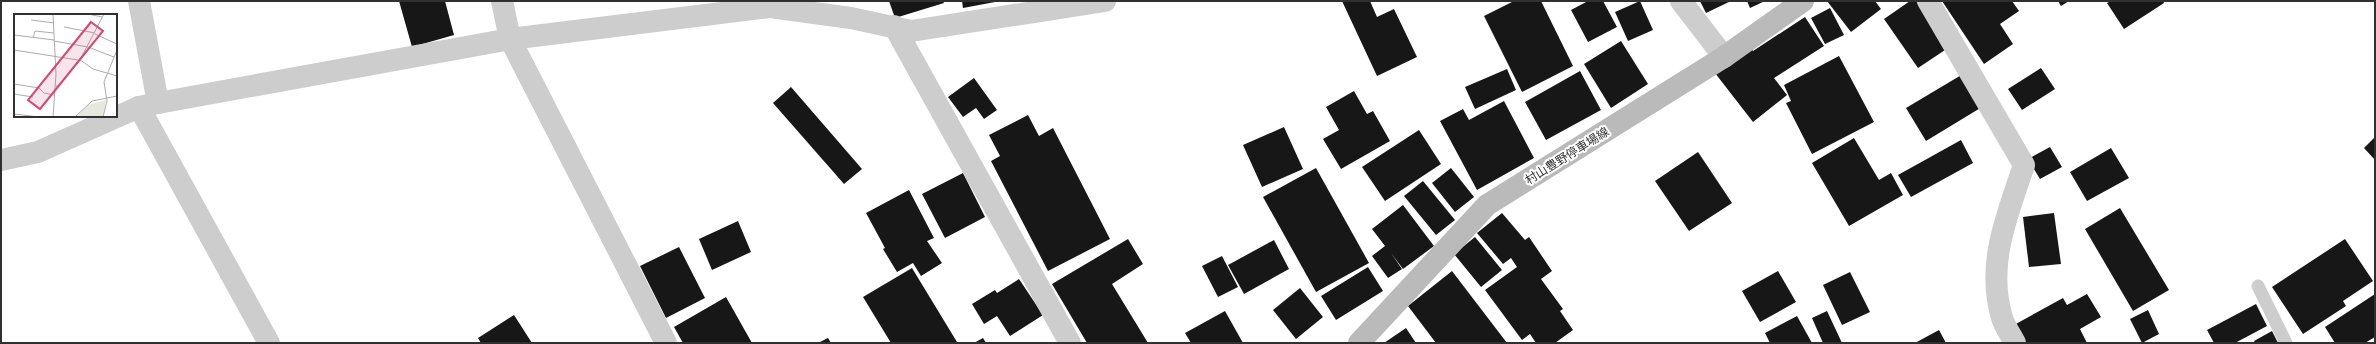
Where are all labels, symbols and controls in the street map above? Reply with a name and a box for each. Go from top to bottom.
inset map [14,14,117,117]
street label: 村山豊野停車場線 [1523,125,1611,187]

